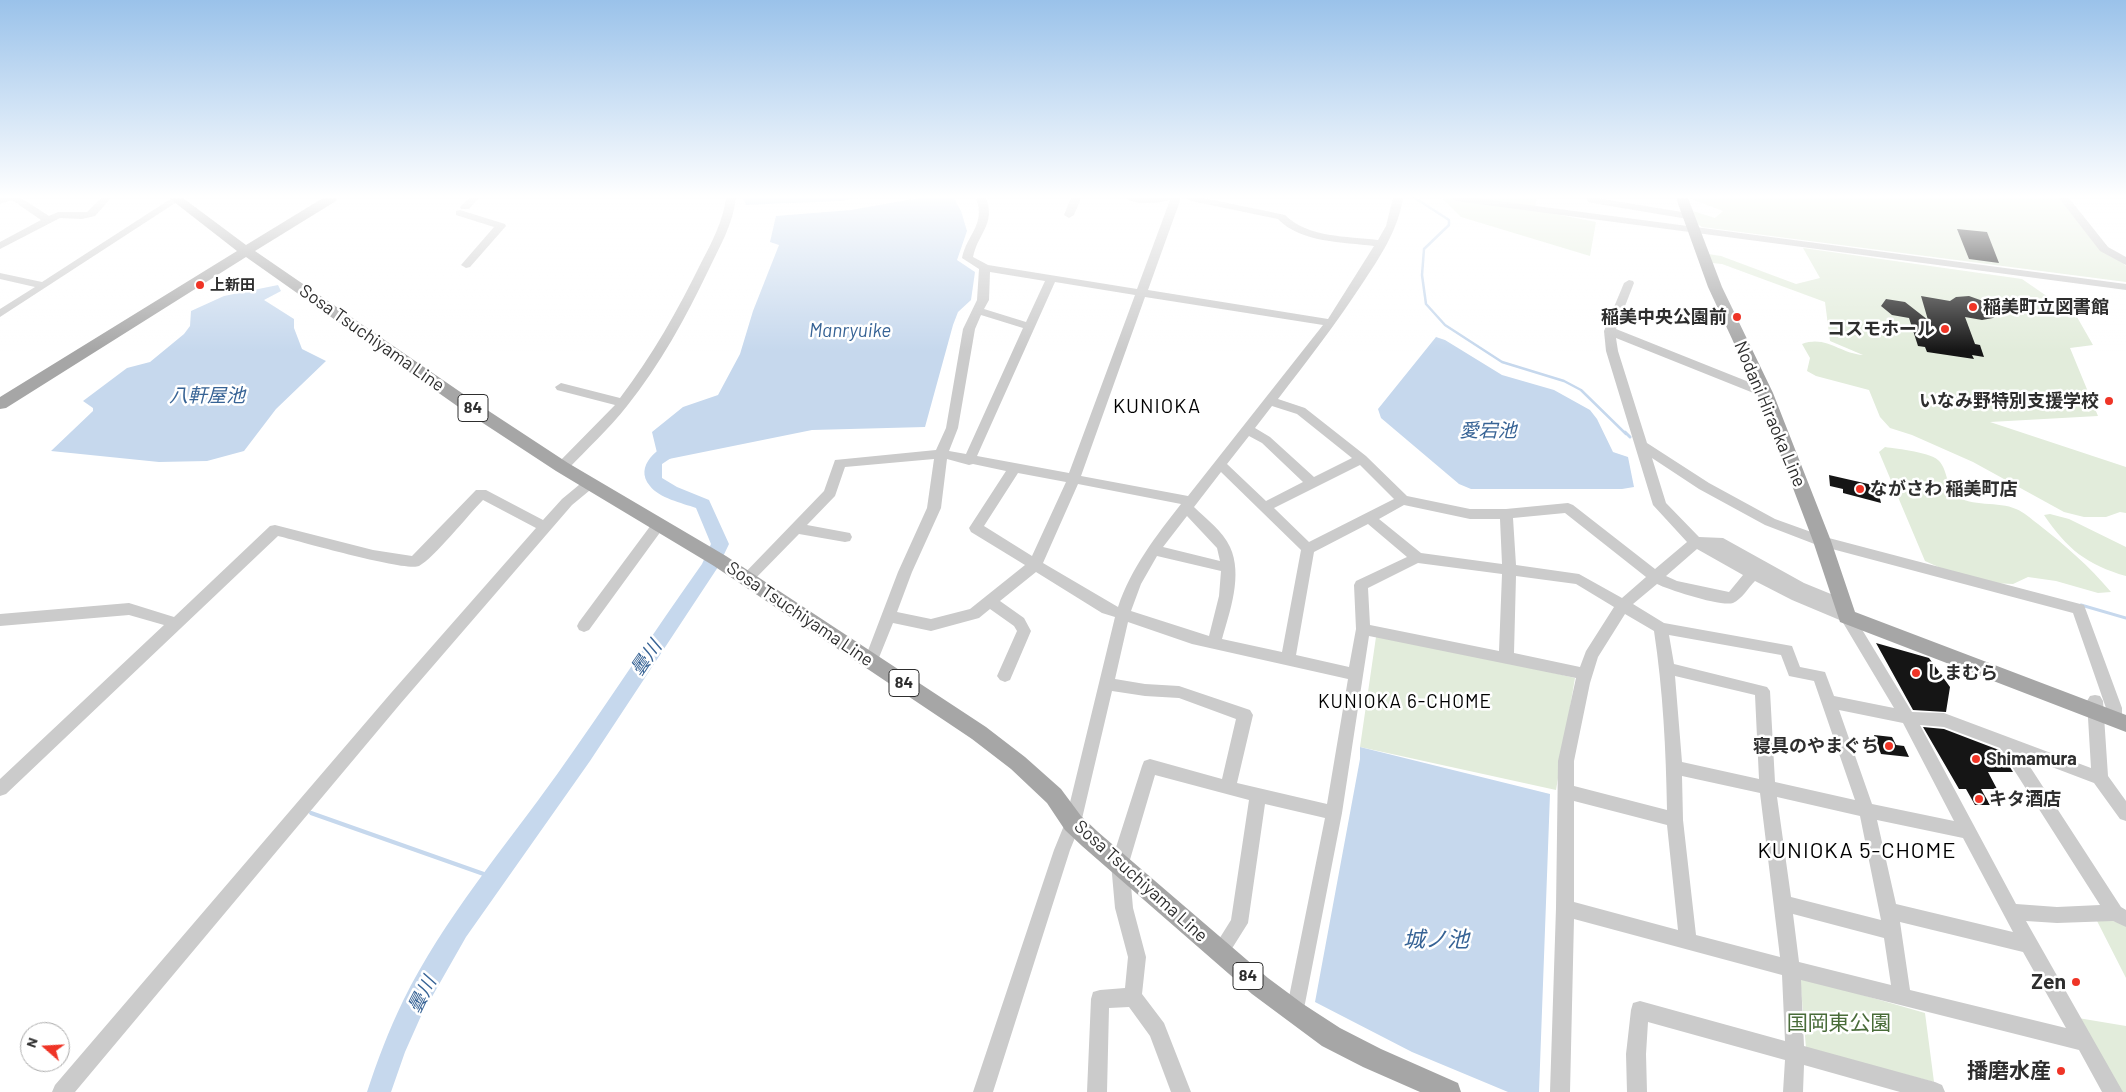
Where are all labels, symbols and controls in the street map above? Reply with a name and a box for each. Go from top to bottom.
place label: 上新田 [210,276,255,294]
marker: 上新田 [194,279,206,291]
street label: Sosa Tsuchiyama Line [295,280,449,396]
place label: 稲美町立図書館 [1983,296,2109,318]
marker: 稲美町立図書館 [1967,301,1979,313]
place label: 稲美中央公園前 [1601,306,1727,328]
marker: 稲美中央公園前 [1731,311,1743,323]
place label: コスモホール [1827,318,1935,340]
water label: Manryuike [809,320,891,342]
marker: コスモホール [1939,323,1951,335]
street label: Nodani Hiraoka Line [1729,338,1811,490]
water label: 八軒屋池 [169,385,245,407]
place label: いなみ野特別支援学校 [1919,390,2099,412]
road number: 84 [458,394,488,422]
district label: KUNIOKA [1112,394,1202,418]
marker: いなみ野特別支援学校 [2103,395,2115,407]
water label: 愛宕池 [1460,420,1516,442]
place label: ながさわ 稲美町店 [1870,478,2018,500]
marker: ながさわ 稲美町店 [1854,483,1866,495]
street label: Sosa Tsuchiyama Line [723,557,877,671]
water label: 曇川 [626,636,666,680]
place label: しまむら [1926,662,1998,684]
marker: しまむら [1910,667,1922,679]
road number: 84 [889,670,919,696]
district label: KUNIOKA 6-CHOME [1316,691,1494,713]
place label: 寝具のやまぐち [1753,735,1879,757]
marker: 寝具のやまぐち [1883,740,1895,752]
place label: Shimamura [1986,748,2077,770]
marker: Shimamura [1970,753,1982,765]
place label: キタ酒店 [1989,788,2061,810]
marker: キタ酒店 [1973,793,1985,805]
street label: Sosa Tsuchiyama Line [1070,815,1212,947]
district label: KUNIOKA 5-CHOME [1756,838,1958,864]
water label: 城ノ池 [1403,927,1469,953]
road number: 84 [1233,962,1263,989]
place label: Zen [2031,969,2066,995]
water label: 曇川 [403,973,441,1017]
marker: Zen [2070,976,2082,988]
park label: 国岡東公園 [1787,1010,1891,1036]
north arrow [20,1022,70,1072]
text: N [22,1035,41,1049]
place label: 播磨水産 [1967,1058,2051,1084]
marker: 播磨水産 [2055,1065,2067,1077]

